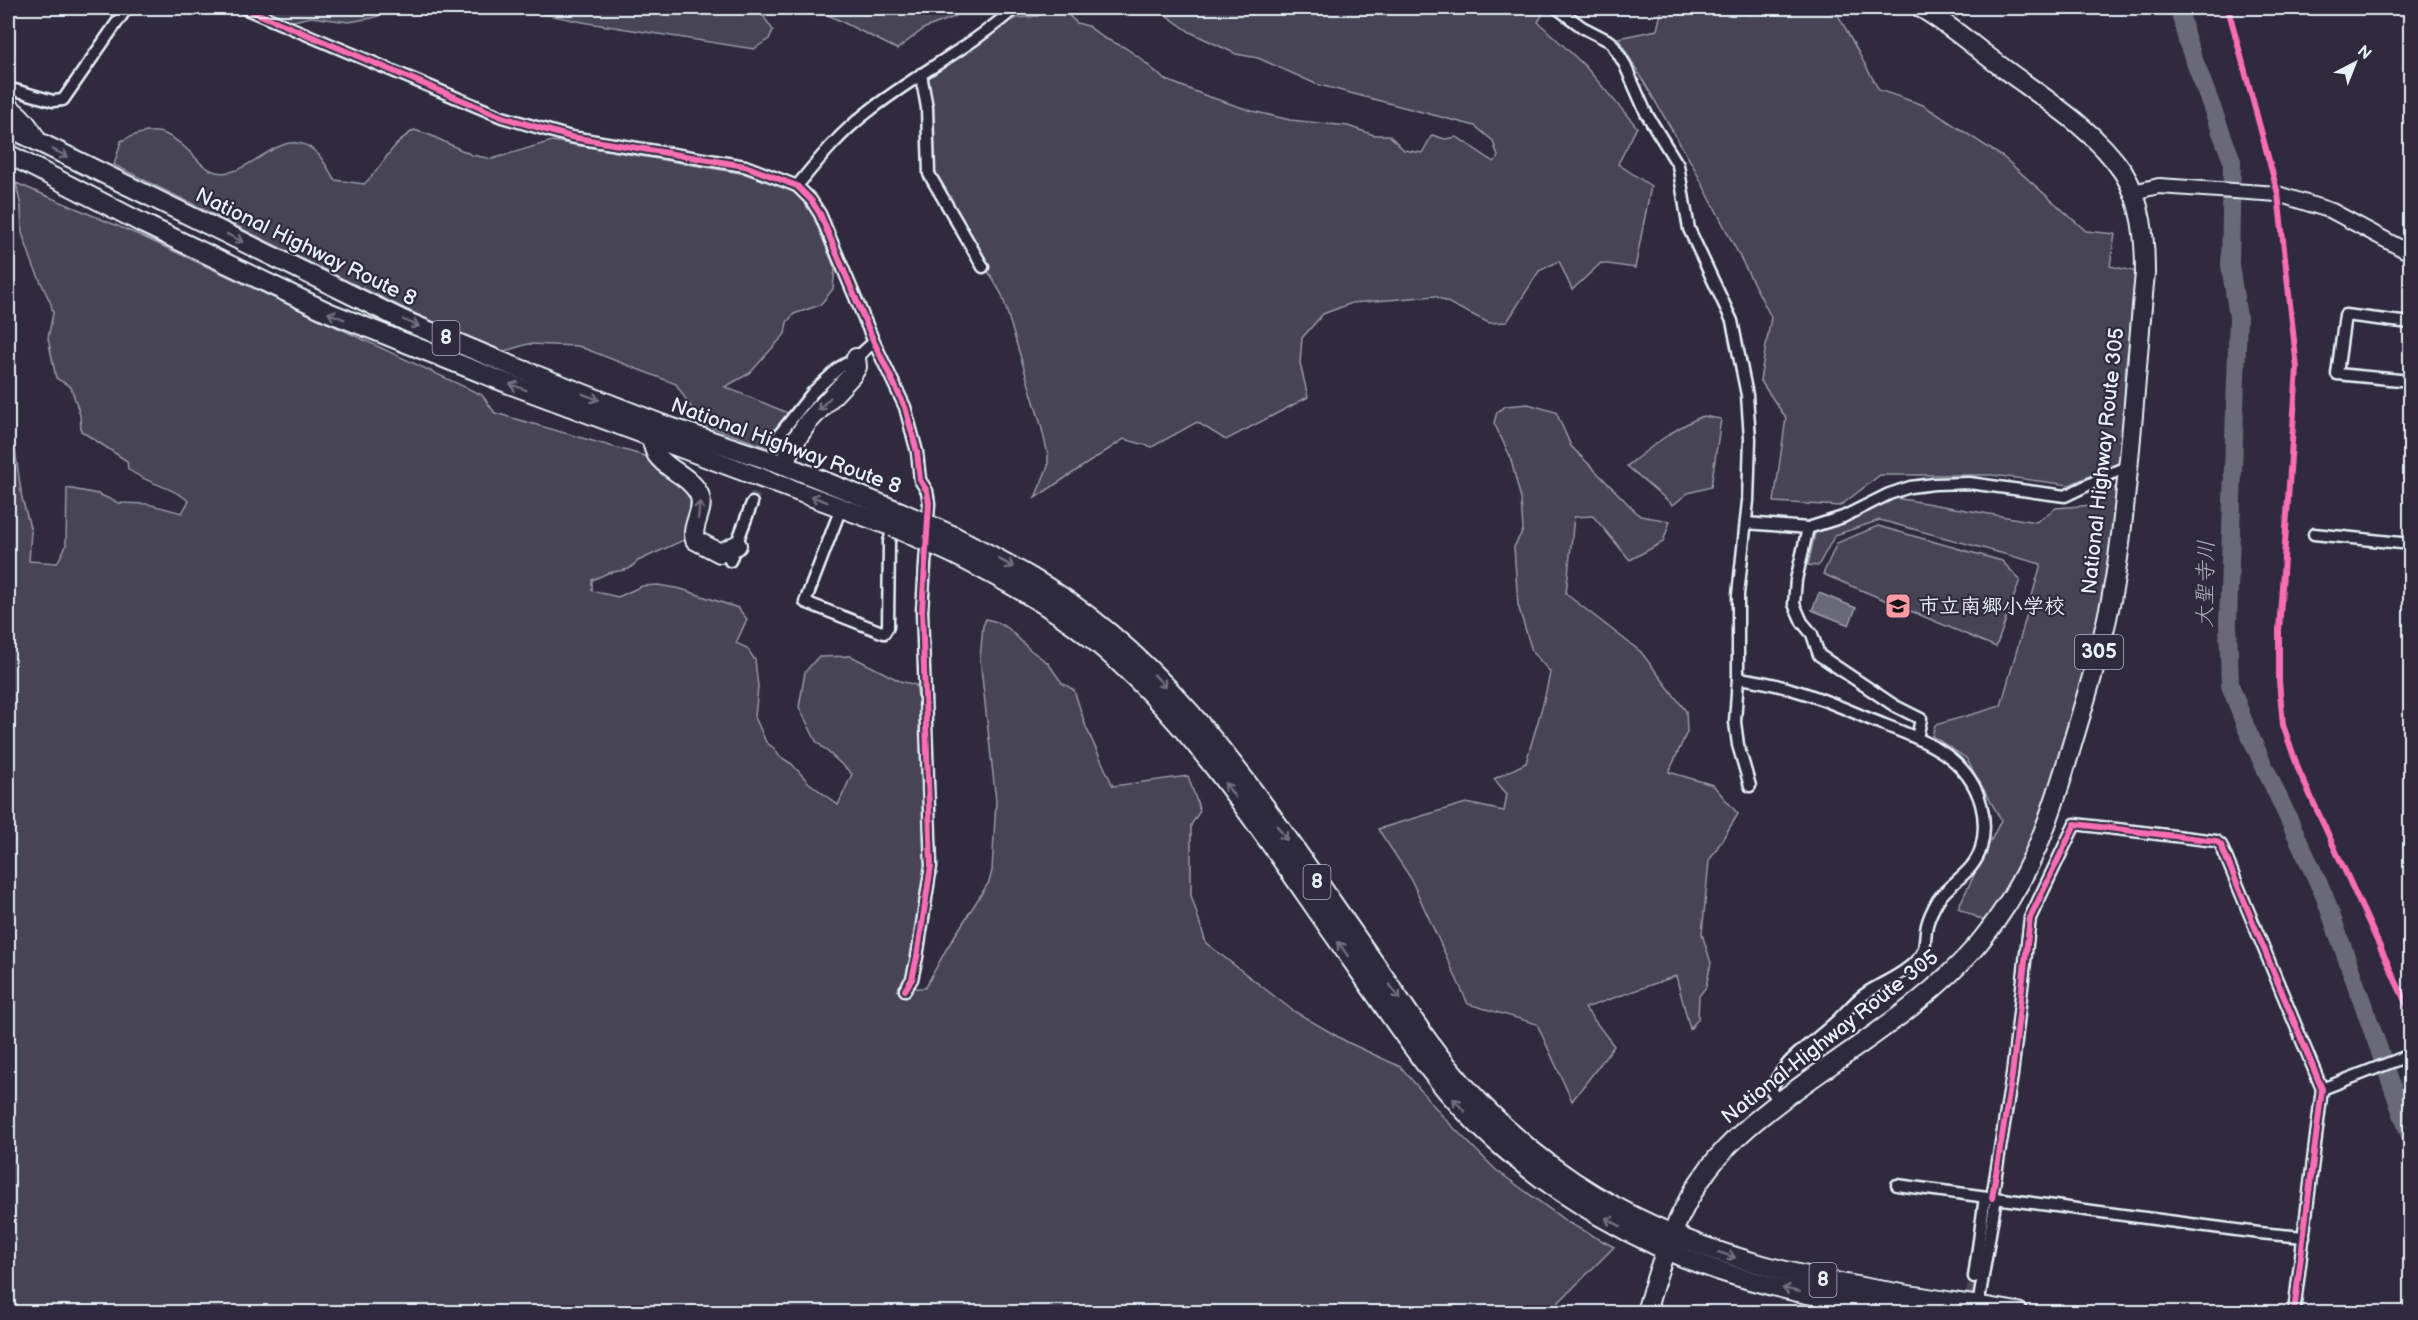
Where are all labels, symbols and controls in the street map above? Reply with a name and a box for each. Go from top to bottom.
north arrow [2325,33,2385,93]
text: N [2353,42,2375,64]
one-way arrow [50,147,68,159]
street label: National Highway Route 8 [191,182,421,312]
one-way arrow [226,233,244,245]
one-way arrow [328,310,346,321]
one-way arrow [401,318,419,330]
road number: 8 [432,321,460,355]
street label: National Highway Route 305 [2077,326,2129,596]
one-way arrow [509,381,528,392]
one-way arrow [581,392,600,403]
street label: National Highway Route 8 [668,393,904,499]
one-way arrow [817,397,832,412]
one-way arrow [810,493,828,504]
one-way arrow [694,500,705,520]
water label: 大聖寺川 [2192,540,2220,628]
one-way arrow [997,557,1014,569]
school or university icon: 市立南郷小学校 [1883,591,1913,621]
place label: 市立南郷小学校 [1918,594,2065,619]
road number: 305 [2075,635,2123,669]
one-way arrow [1153,673,1168,688]
one-way arrow [1224,782,1236,798]
one-way arrow [1276,824,1288,840]
road number: 8 [1304,865,1330,899]
one-way arrow [1337,941,1349,957]
street label: National Highway Route 305 [1717,945,1943,1129]
one-way arrow [1388,984,1401,1000]
one-way arrow [1452,1098,1466,1113]
one-way arrow [1605,1216,1623,1227]
one-way arrow [1717,1250,1736,1261]
road number: 8 [1810,1263,1836,1297]
one-way arrow [1781,1284,1801,1295]

